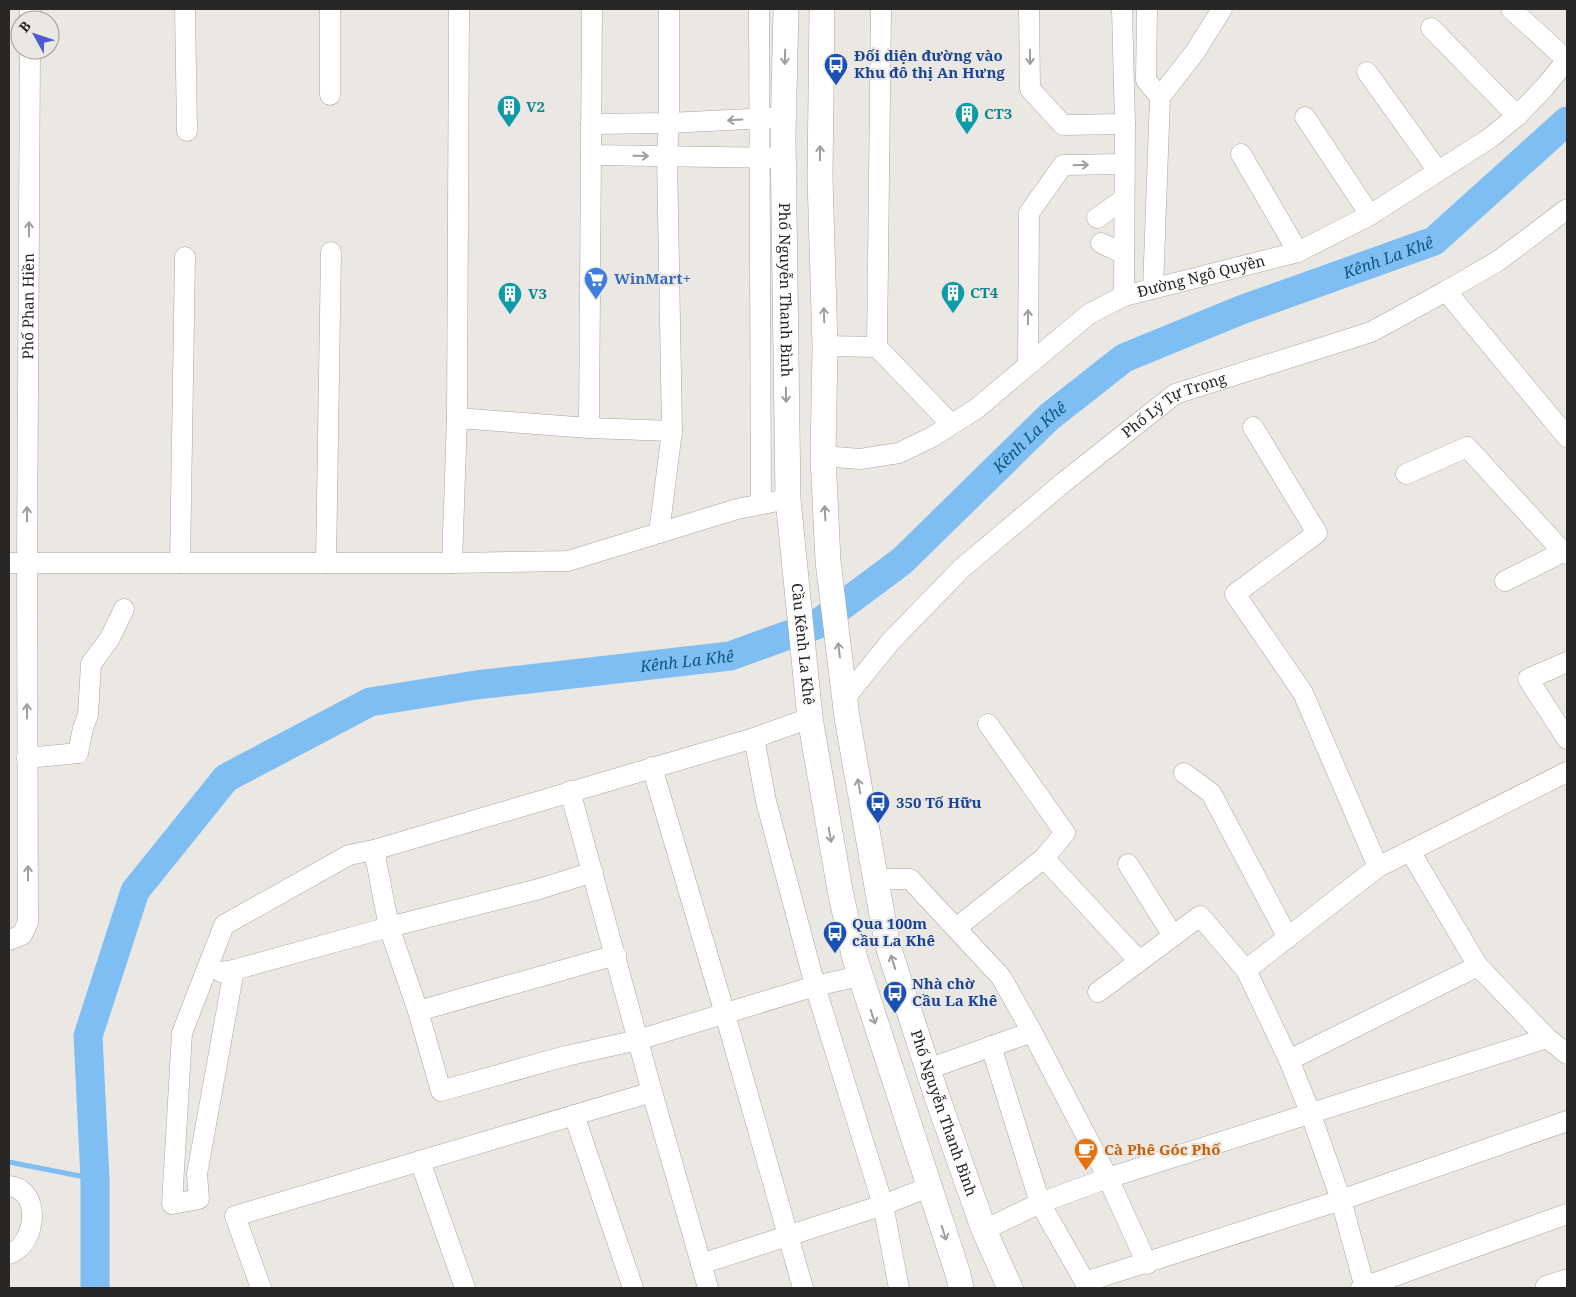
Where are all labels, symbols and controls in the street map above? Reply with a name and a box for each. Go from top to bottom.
north arrow [10,10,60,60]
text: B [14,17,35,36]
place label: Đối diện đường vào Khu đô thị An Hưng [854,45,1005,82]
one-way arrow [780,49,789,65]
one-way arrow [1025,49,1035,65]
bus stop icon: Đối diện đường vào Khu đô thị An Hưng [823,52,849,86]
building icon: V2 [496,94,522,128]
place label: V2 [526,96,545,116]
building icon: CT3 [954,101,980,135]
place label: CT3 [984,103,1012,123]
one-way arrow [727,115,743,124]
one-way arrow [815,145,825,161]
one-way arrow [632,151,648,161]
one-way arrow [1073,160,1089,169]
street label: Phố Nguyễn Thanh Bình [775,203,797,378]
one-way arrow [24,221,34,238]
water label: Kênh La Khê [1339,231,1436,284]
street label: Đường Ngô Quyền [1135,250,1267,301]
street label: Phố Phan Hiền [17,253,38,359]
supermarket icon: WinMart+ [583,266,609,300]
place label: WinMart+ [614,268,691,288]
building icon: CT4 [940,280,966,314]
building icon: V3 [497,281,523,315]
place label: CT4 [970,282,999,302]
place label: V3 [528,283,547,303]
one-way arrow [819,307,828,323]
one-way arrow [1023,309,1033,325]
street label: Phố Lý Tự Trọng [1117,368,1228,442]
one-way arrow [781,386,791,403]
water label: Kênh La Khê [987,396,1071,478]
one-way arrow [821,505,830,521]
one-way arrow [22,506,32,522]
street label: Cầu Kênh La Khê [788,582,820,706]
one-way arrow [834,642,844,658]
water label: Kênh La Khê [638,645,735,677]
one-way arrow [22,703,32,719]
one-way arrow [854,778,864,794]
bus stop icon: 350 Tố Hữu [865,790,891,824]
place label: 350 Tố Hữu [896,792,982,812]
one-way arrow [826,827,836,843]
one-way arrow [23,865,33,882]
place label: Qua 100m cầu La Khê [852,913,935,950]
bus stop icon: Qua 100m cầu La Khê [822,920,848,954]
one-way arrow [888,955,897,971]
place label: Nhà chờ Cầu La Khê [912,973,997,1010]
bus stop icon: Nhà chờ Cầu La Khê [882,980,908,1014]
one-way arrow [869,1009,879,1025]
street label: Phố Nguyễn Thanh Bình [907,1027,982,1199]
cafe icon: Cà Phê Góc Phố [1073,1137,1099,1171]
place label: Cà Phê Góc Phố [1104,1139,1220,1159]
one-way arrow [940,1225,949,1240]

